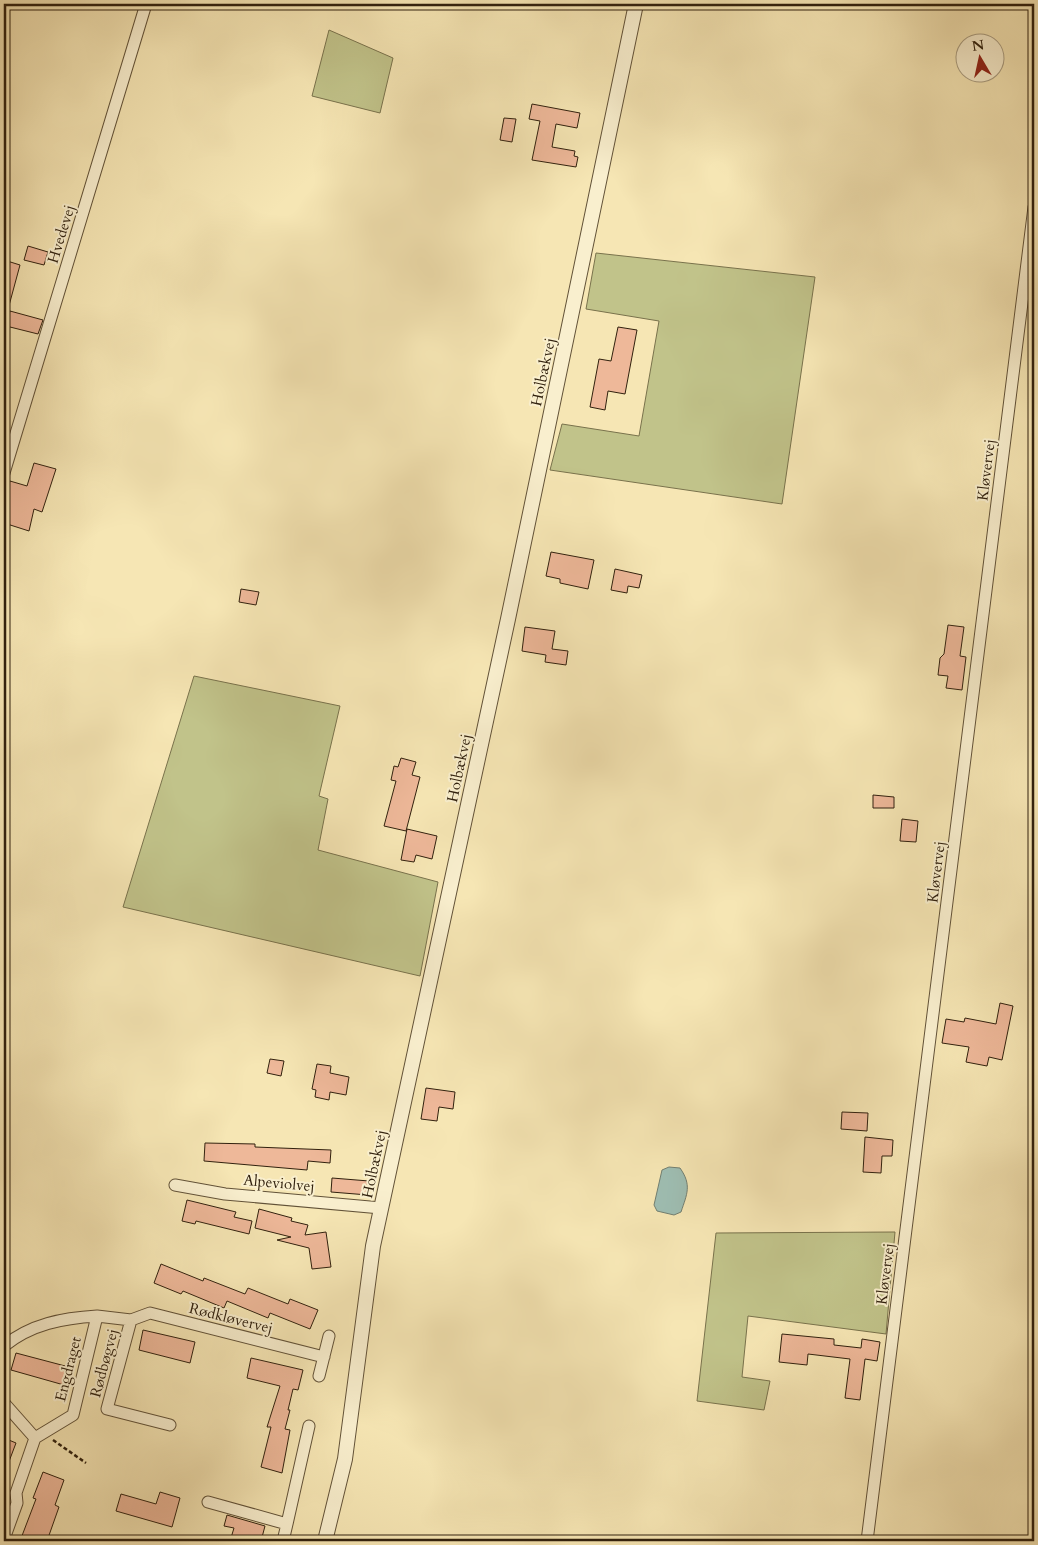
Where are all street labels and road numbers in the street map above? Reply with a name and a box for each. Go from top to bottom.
street label: Hvedevej [43,202,79,266]
street label: Holbækvej [526,336,560,408]
street label: Kløvervej [972,438,1000,502]
street label: Holbækvej [442,732,476,804]
street label: Kløvervej [922,840,950,904]
street label: Holbækvej [357,1128,391,1200]
street label: Alpeviolvej [242,1170,316,1196]
street label: Kløvervej [871,1242,899,1306]
street label: Rødkløvervej [187,1298,275,1338]
street label: Rødbøgvej [85,1326,123,1400]
street label: Engdraget [50,1334,86,1403]

